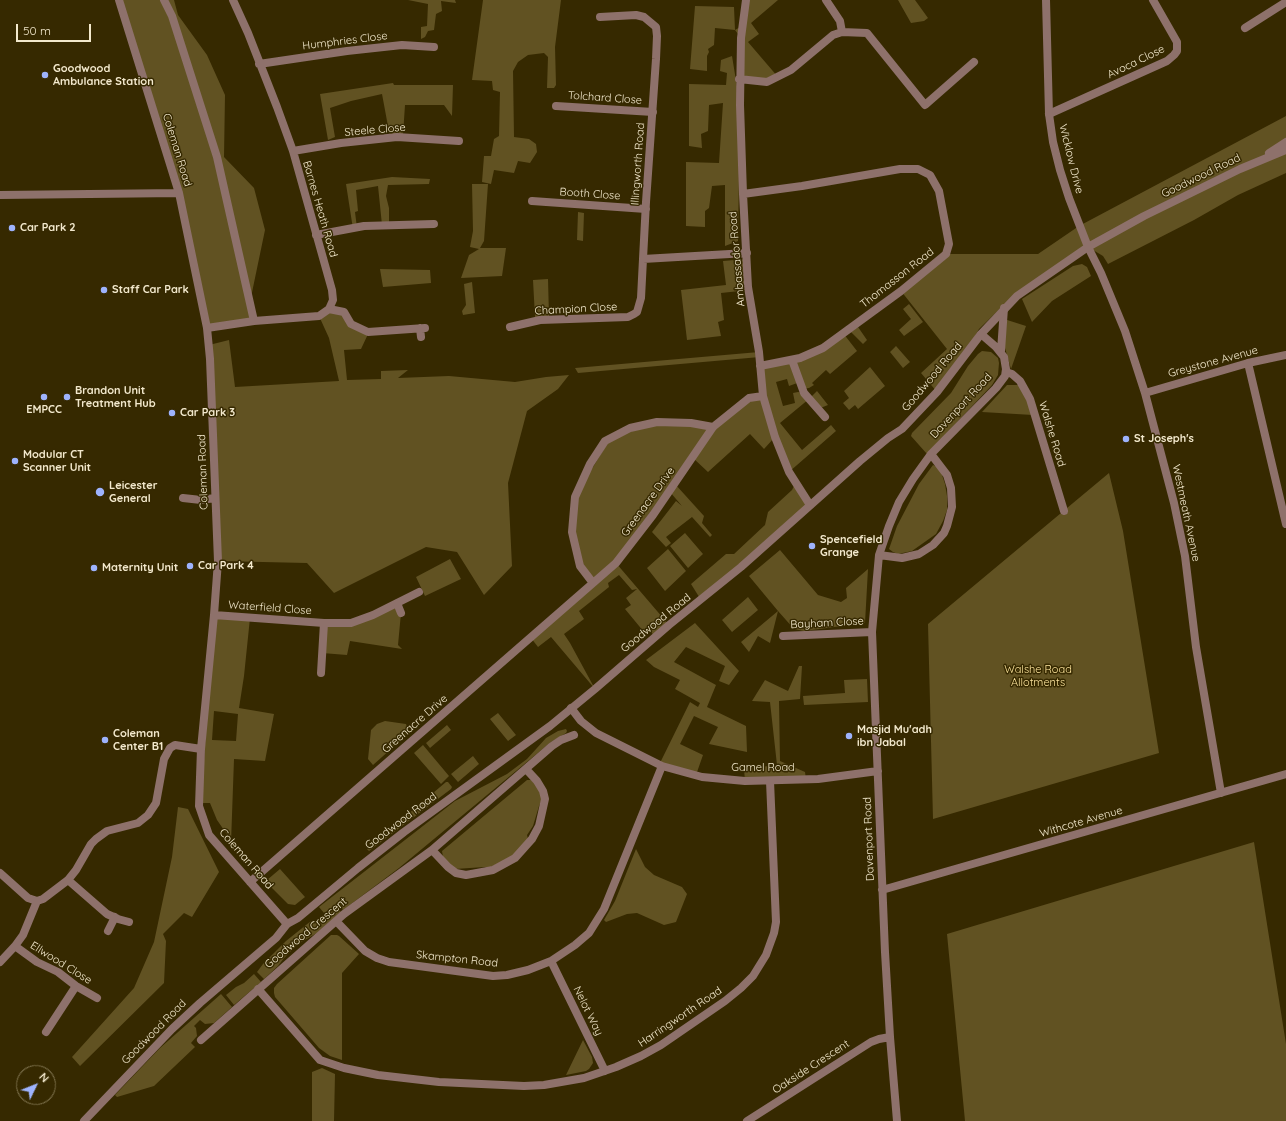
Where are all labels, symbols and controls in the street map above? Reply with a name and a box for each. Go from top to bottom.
scale bar [18,16,93,42]
text: 50 m [23,23,51,38]
street label: Humphries Close [302,29,388,53]
street label: Avoca Close [1105,42,1167,82]
place label: Goodwood Ambulance Station [53,62,154,88]
marker: Goodwood Ambulance Station [40,70,50,80]
street label: Tolchard Close [567,89,643,107]
street label: Coleman Road [160,112,194,188]
street label: Steele Close [344,121,406,139]
street label: Illingworth Road [629,122,647,206]
street label: Wicklow Drive [1056,123,1086,195]
street label: Goodwood Road [1159,151,1243,201]
street label: Barnes Heath Road [300,159,340,259]
street label: Booth Close [559,185,621,203]
street label: Ambassador Road [726,211,748,307]
place label: Car Park 2 [20,221,76,235]
marker: Car Park 2 [7,223,17,233]
street label: Thomasson Road [858,245,936,311]
place label: Staff Car Park [112,283,189,297]
marker: Staff Car Park [99,285,109,295]
street label: Champion Close [534,300,618,318]
street label: Goodwood Road [899,340,965,414]
street label: Greystone Avenue [1167,344,1259,380]
street label: Davenport Road [927,371,995,441]
place label: Brandon Unit Treatment Hub [75,384,156,410]
marker: EMPCC [39,392,49,402]
marker: Brandon Unit Treatment Hub [62,392,72,402]
street label: Walshe Road [1036,400,1068,468]
place label: EMPCC [26,403,62,417]
place label: Car Park 3 [180,406,235,420]
marker: Car Park 3 [167,408,177,418]
place label: St Joseph's [1134,432,1194,446]
street label: Coleman Road [195,434,211,510]
marker: St Joseph's [1121,434,1131,444]
place label: Modular CT Scanner Unit [23,448,91,474]
marker: Modular CT Scanner Unit [10,456,20,466]
street label: Westmeath Avenue [1169,463,1203,563]
street label: Greenacre Drive [618,465,678,539]
place label: Leicester General [109,479,157,505]
marker: Leicester General [94,486,106,498]
place label: Spencefield Grange [820,533,882,559]
marker: Spencefield Grange [807,541,817,551]
place label: Car Park 4 [198,559,254,573]
place label: Maternity Unit [102,561,178,575]
marker: Car Park 4 [185,561,195,571]
marker: Maternity Unit [89,563,99,573]
street label: Goodwood Road [618,591,694,655]
street label: Waterfield Close [228,599,312,617]
street label: Bayham Close [790,614,864,632]
park label: Walshe Road Allotments [1004,663,1072,689]
street label: Greenacre Drive [380,692,450,756]
place label: Masjid Mu'adh ibn Jabal [857,723,932,749]
place label: Coleman Center B1 [113,727,163,753]
marker: Masjid Mu'adh ibn Jabal [844,731,854,741]
marker: Coleman Center B1 [100,735,110,745]
street label: Gamel Road [731,761,795,775]
street label: Goodwood Road [363,790,439,852]
street label: Davenport Road [861,797,877,881]
street label: Withcote Avenue [1038,804,1124,840]
street label: Coleman Road [216,826,276,892]
street label: Goodwood Crescent [262,895,350,971]
street label: Ellwood Close [28,939,94,987]
street label: Skampton Road [415,948,499,970]
street label: Nelot Way [570,984,606,1038]
street label: Harringworth Road [636,984,724,1050]
street label: Goodwood Road [119,997,189,1067]
street label: Oakside Crescent [770,1037,852,1097]
north arrow [16,1065,56,1105]
text: N [36,1070,52,1085]

